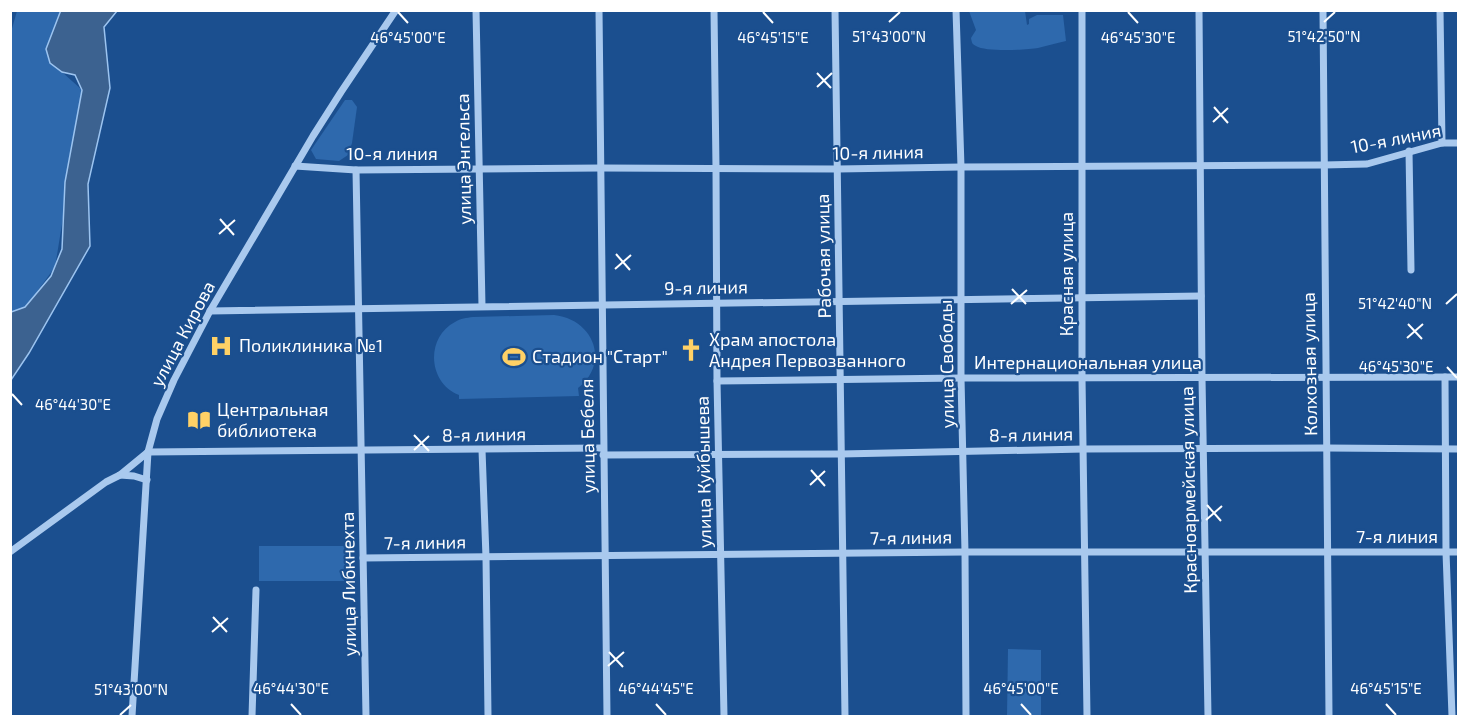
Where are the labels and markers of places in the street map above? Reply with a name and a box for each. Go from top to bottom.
place label: Храм апостола Андрея Первозванного [709,328,906,371]
hospital icon: Поликлиника №1 [208,333,234,359]
place label: Поликлиника №1 [239,334,383,356]
church icon: Храм апостола Андрея Первозванного [678,337,704,363]
sports icon: Стадион "Старт" [501,344,527,370]
place label: Стадион "Старт" [532,345,668,367]
place label: Центральная библиотека [217,398,328,441]
library icon: Центральная библиотека [186,407,212,433]

